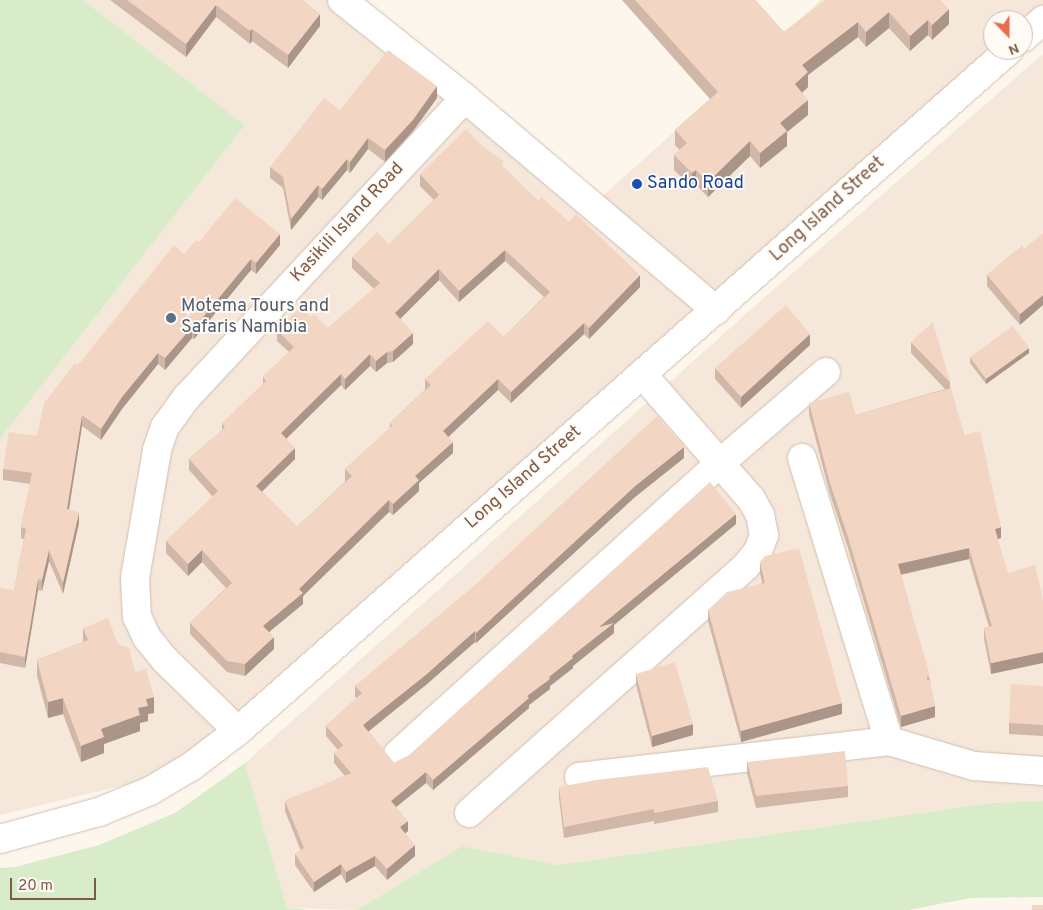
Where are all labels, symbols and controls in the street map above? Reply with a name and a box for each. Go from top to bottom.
north arrow [983,10,1033,60]
text: N [1006,39,1021,58]
street label: Long Island Street [766,153,890,267]
street label: Kasikili Island Road [287,159,409,287]
place label: Sando Road [647,173,744,195]
marker: Sando Road [631,178,643,190]
place label: Motema Tours and Safaris Namibia [181,297,330,340]
marker: Motema Tours and Safaris Namibia [165,312,177,324]
street label: Long Island Street [462,422,586,534]
scale bar [12,868,99,900]
text: 20 m [18,877,53,896]

